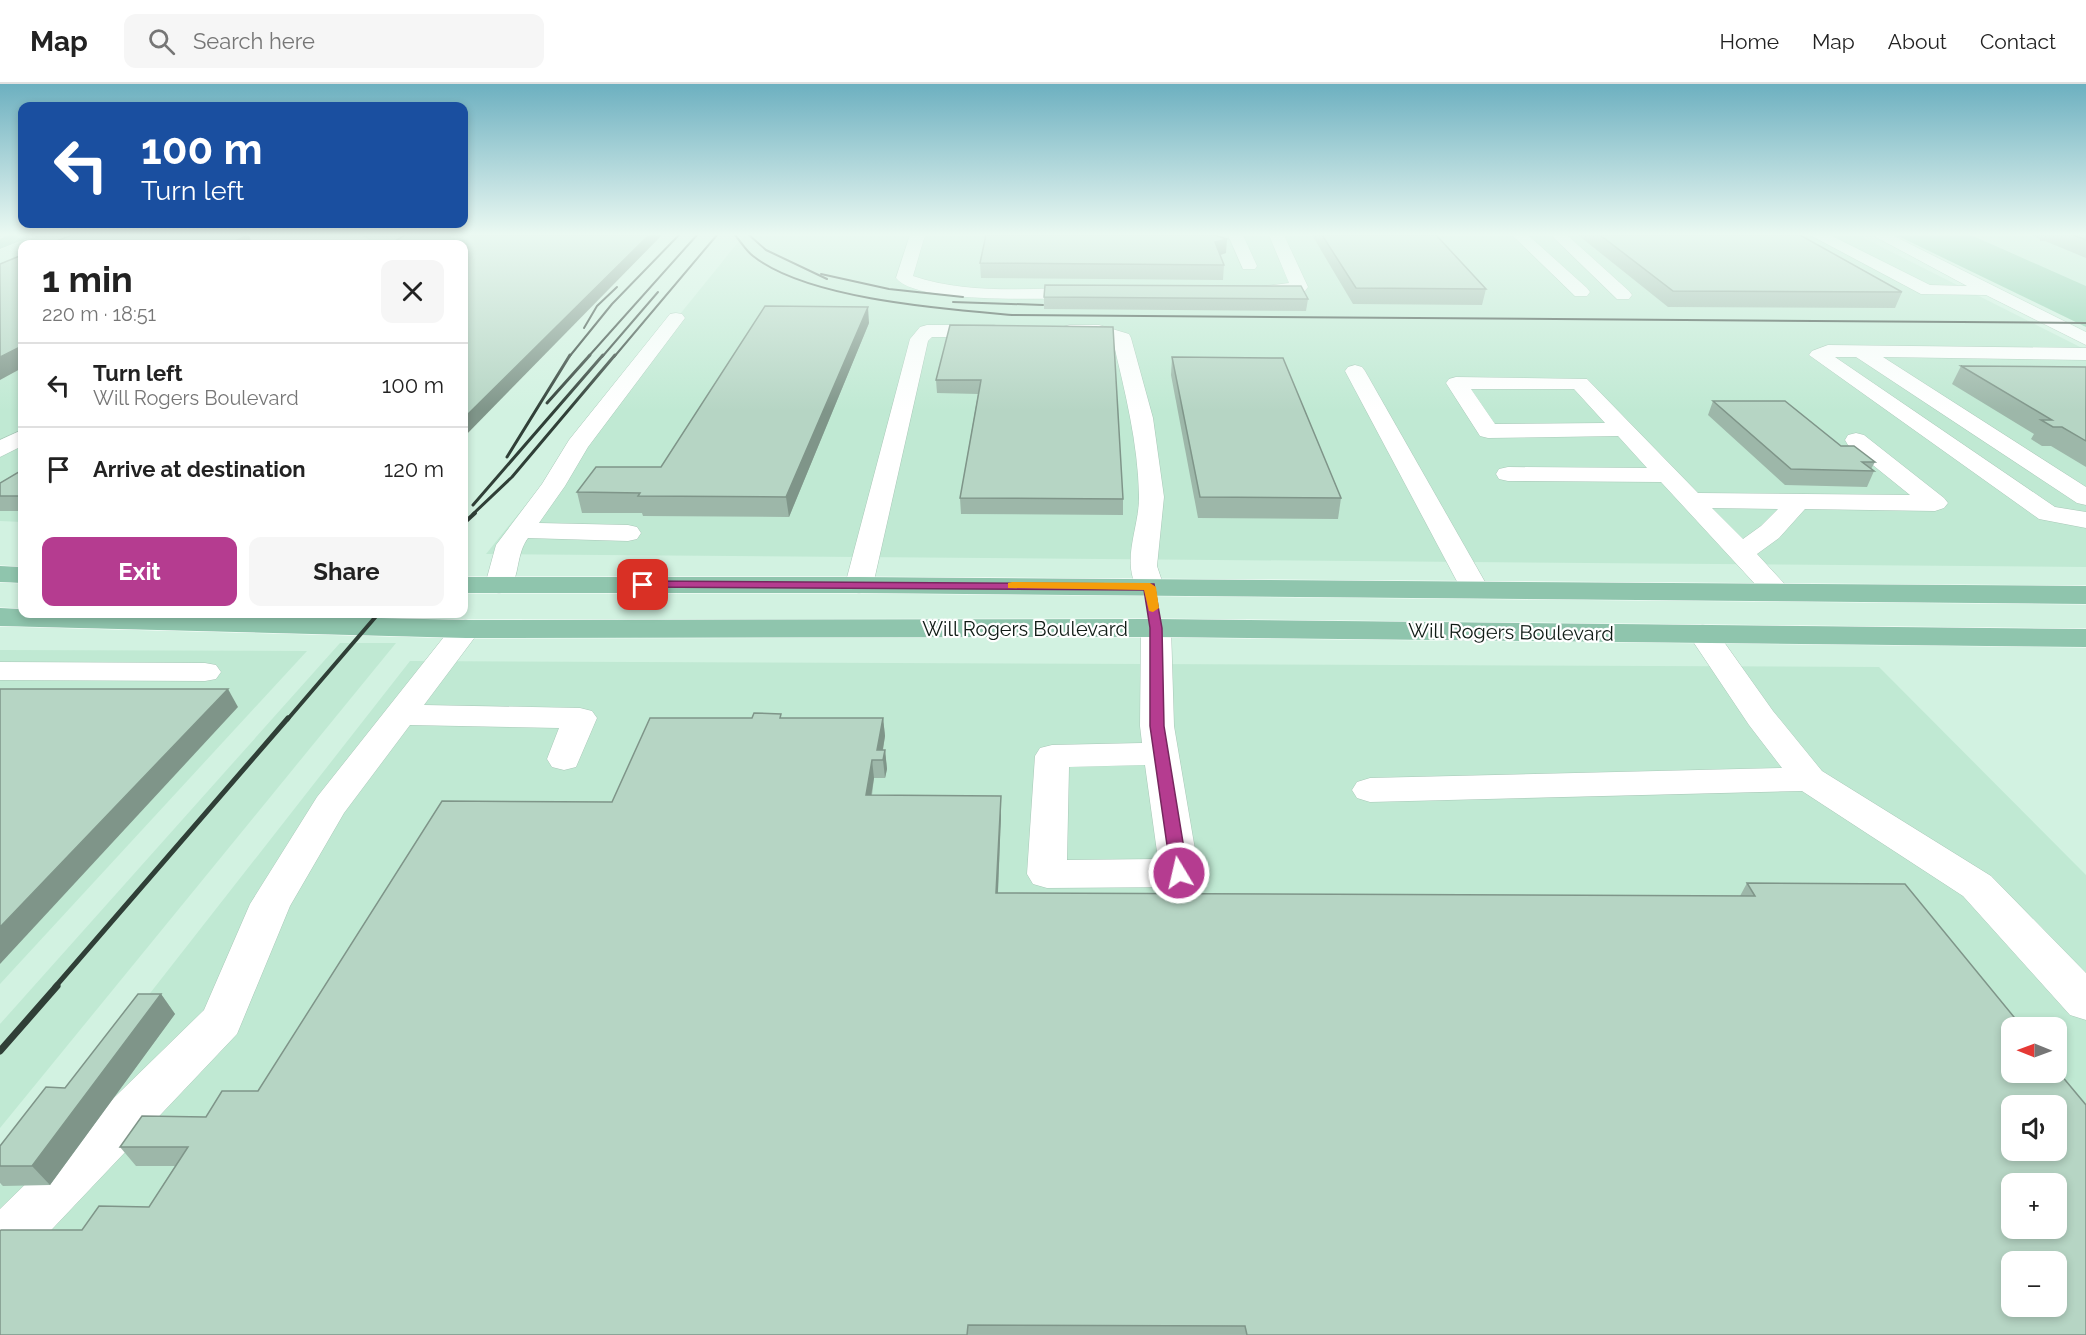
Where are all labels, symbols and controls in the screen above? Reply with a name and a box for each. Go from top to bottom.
search box [124,14,544,68]
text: Map [30,25,88,58]
icon: search [145,25,178,58]
text: Search here [193,28,315,54]
text: Home [1720,29,1779,54]
text: Map [1812,29,1855,54]
text: About [1888,29,1947,54]
text: Contact [1980,29,2056,54]
text: 100 m [141,125,263,174]
icon: left [42,126,120,204]
text: Turn left [141,175,244,206]
text: 1 min [42,258,133,300]
button: close [381,260,444,323]
text: 220 m · 18:51 [42,302,156,326]
text: Turn left [93,360,183,386]
icon: left [42,369,75,402]
text: 100 m [382,372,444,398]
text: Will Rogers Boulevard [93,386,299,410]
icon: arrive [42,453,75,486]
text: Arrive at destination [93,456,306,482]
text: 120 m [384,456,444,482]
button: Exit [42,537,237,606]
button: Share [249,537,444,606]
pin [617,559,668,610]
icon: arrive [626,568,659,601]
street label: Will Rogers Boulevard [922,617,1128,641]
street label: Will Rogers Boulevard [1408,618,1614,646]
position arrow [1147,841,1211,905]
north arrow [2001,1017,2067,1083]
map controls [2001,1017,2067,1317]
button: sound [2001,1095,2067,1161]
button: + [2001,1173,2067,1239]
button: − [2001,1251,2067,1317]

